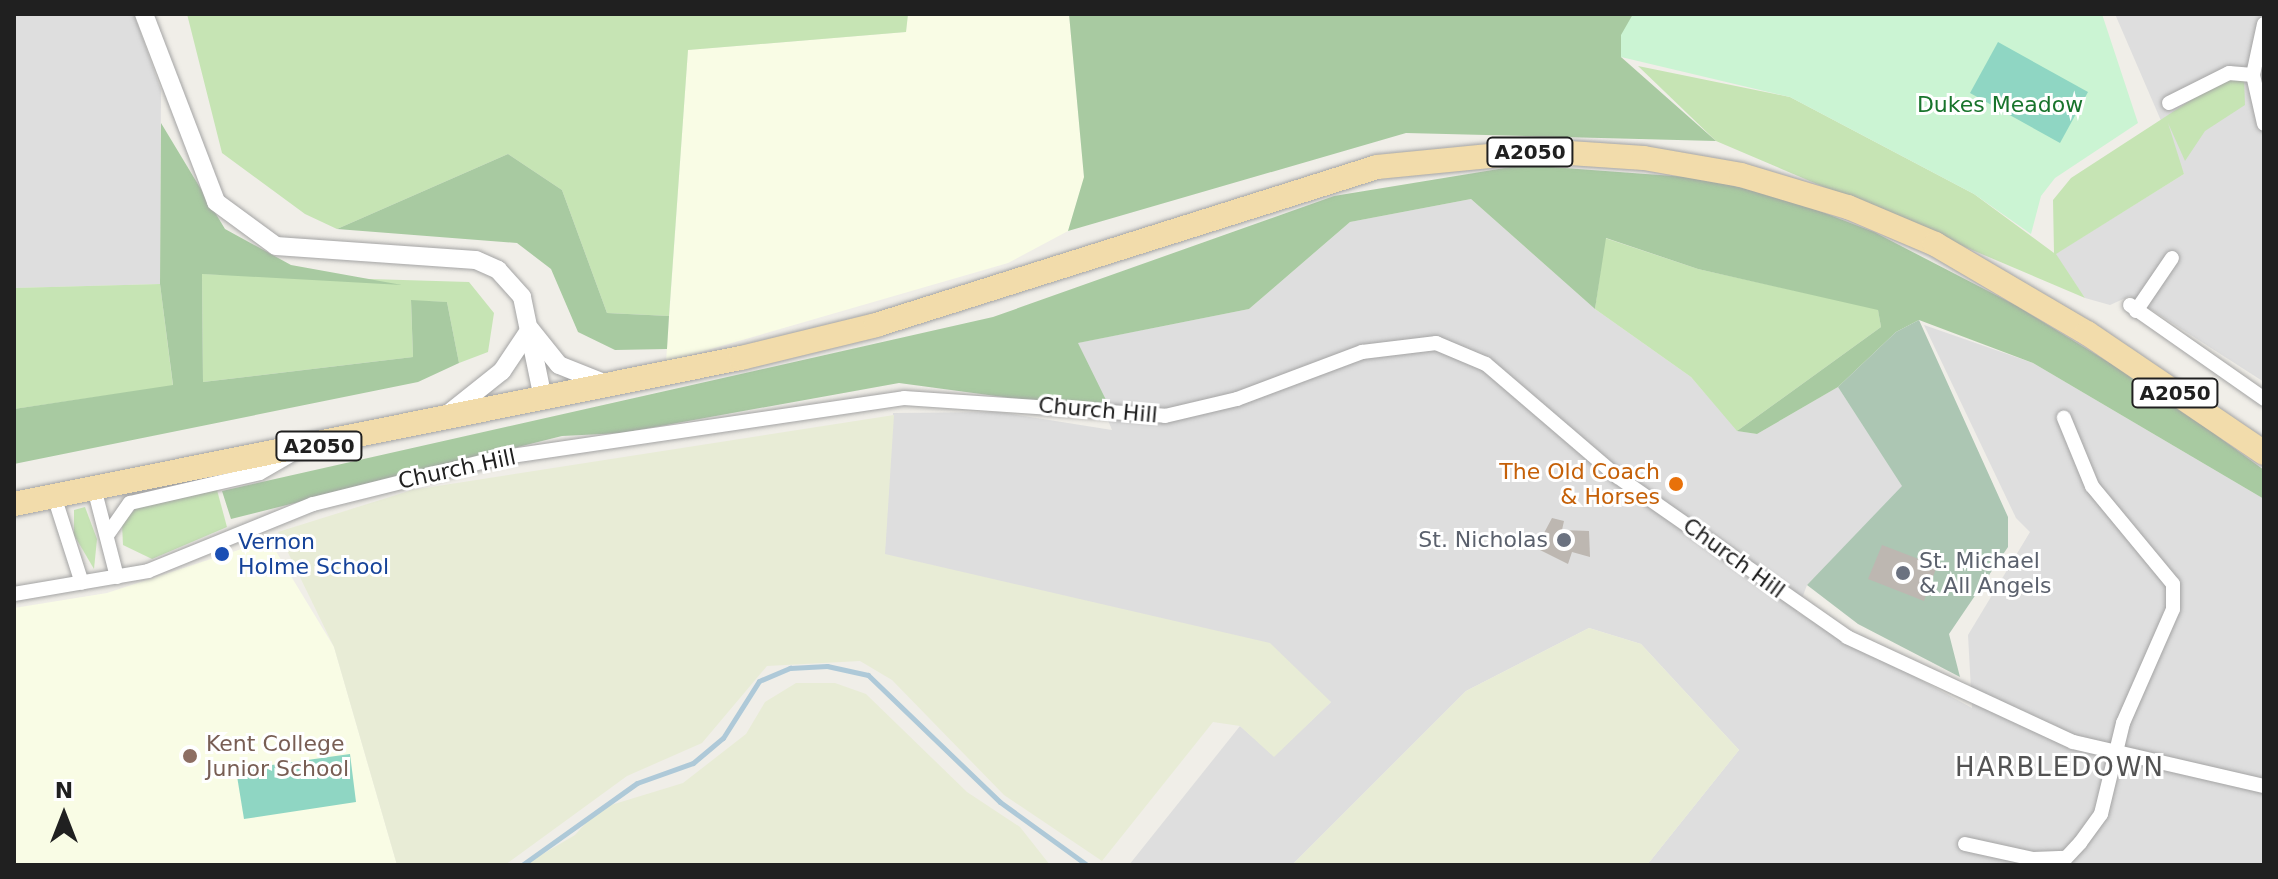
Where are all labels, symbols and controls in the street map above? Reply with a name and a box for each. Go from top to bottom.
park label: Dukes Meadow [1917,92,2083,118]
road number: A2050 [1486,136,1574,168]
road number: A2050 [2131,377,2219,409]
street label: Church Hill [1037,392,1159,428]
road number: A2050 [275,430,363,462]
street label: Church Hill [396,444,518,494]
place label: The Old Coach & Horses [1499,458,1660,510]
marker: The Old Coach & Horses [1667,475,1685,493]
street label: Church Hill [1678,512,1790,604]
place label: St. Nicholas [1418,527,1548,553]
place label: Vernon Holme School [238,528,389,580]
marker: St. Nicholas [1555,531,1573,549]
marker: Vernon Holme School [213,545,231,563]
place label: St. Michael & All Angels [1919,547,2051,598]
marker: St. Michael & All Angels [1894,564,1912,582]
place label: Kent College Junior School [206,730,349,782]
marker: Kent College Junior School [181,747,199,765]
district label: HARBLEDOWN [1955,752,2165,784]
north arrow [24,775,104,855]
text: N [55,778,73,803]

